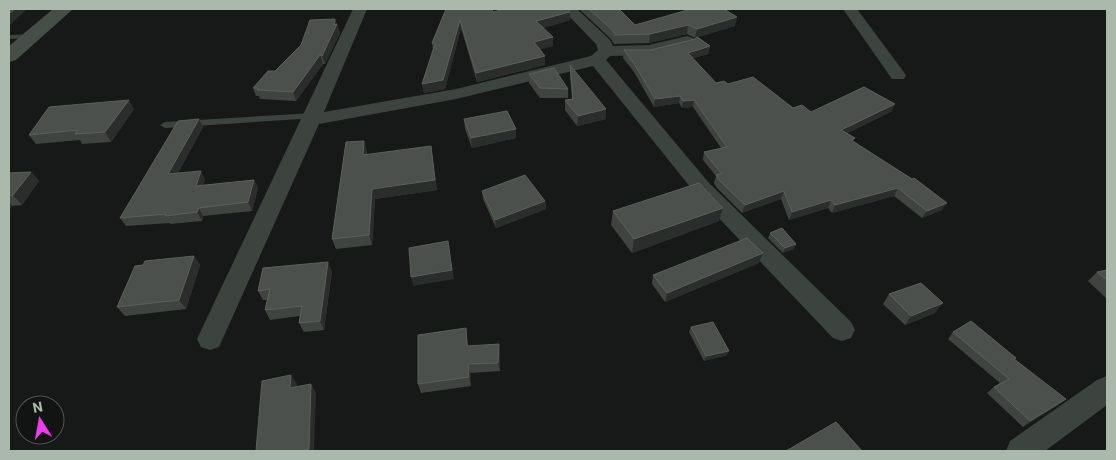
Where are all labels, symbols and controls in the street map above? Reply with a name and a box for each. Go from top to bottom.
north arrow [15,395,65,445]
text: N [31,398,44,416]

